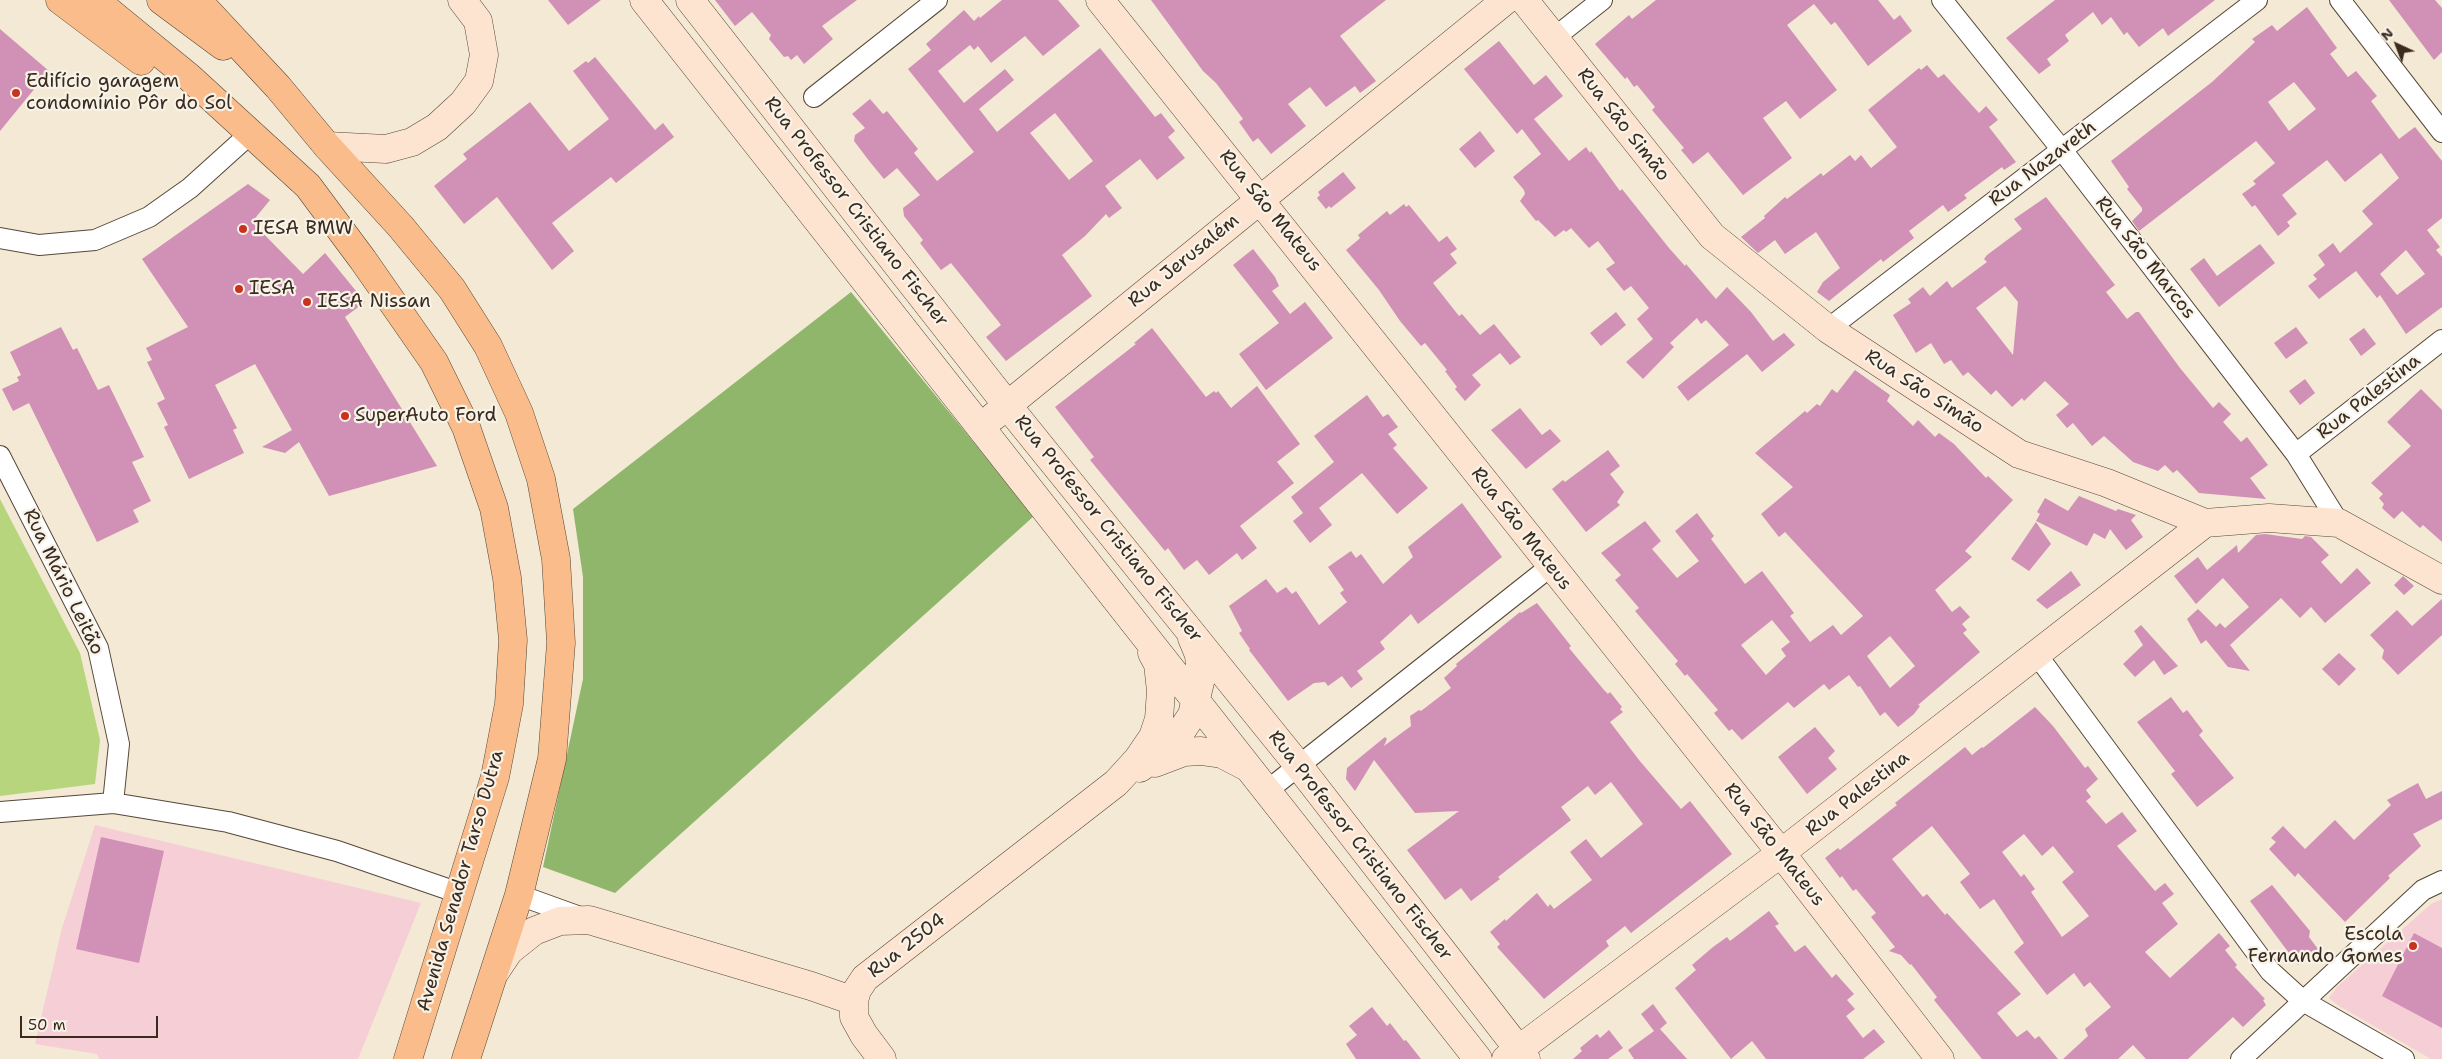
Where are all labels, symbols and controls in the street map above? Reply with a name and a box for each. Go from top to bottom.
north arrow [2372,20,2422,70]
text: N [2377,24,2397,44]
street label: Rua São Simão [1572,64,1674,186]
place label: Edifício garagem condomínio Pôr do Sol [26,71,232,115]
marker: Edifício garagem condomínio Pôr do Sol [10,87,22,99]
street label: Rua Professor Cristiano Fischer [759,92,953,332]
street label: Rua Nazareth [1985,116,2101,212]
street label: Rua São Mateus [1214,145,1326,277]
street label: Rua São Marcos [2090,192,2200,324]
street label: Rua Jerusalém [1124,209,1244,313]
place label: IESA BMW [253,218,353,240]
marker: IESA BMW [237,223,249,235]
place label: IESA [249,278,295,300]
marker: IESA [233,283,245,295]
place label: IESA Nissan [317,291,431,313]
marker: IESA Nissan [301,296,313,308]
street label: Rua São Simão [1860,345,1988,439]
street label: Rua Palestina [2313,350,2425,444]
place label: SuperAuto Ford [355,405,497,427]
marker: SuperAuto Ford [339,410,351,422]
street label: Rua Professor Cristiano Fischer [1009,411,1207,647]
street label: Rua São Mateus [1466,463,1576,595]
street label: Rua Mário Leitão [18,505,108,659]
street label: Rua Professor Cristiano Fischer [1263,726,1457,966]
street label: Rua Palestina [1802,747,1914,841]
street label: Avenida Senador Tarso Dutra [413,748,509,1014]
street label: Rua São Mateus [1719,779,1829,911]
street label: Rua 2504 [864,909,950,983]
place label: Escola Fernando Gomes [2248,924,2403,968]
marker: Escola Fernando Gomes [2407,940,2419,952]
scale bar [22,1006,160,1038]
text: 50 m [28,1015,66,1035]

